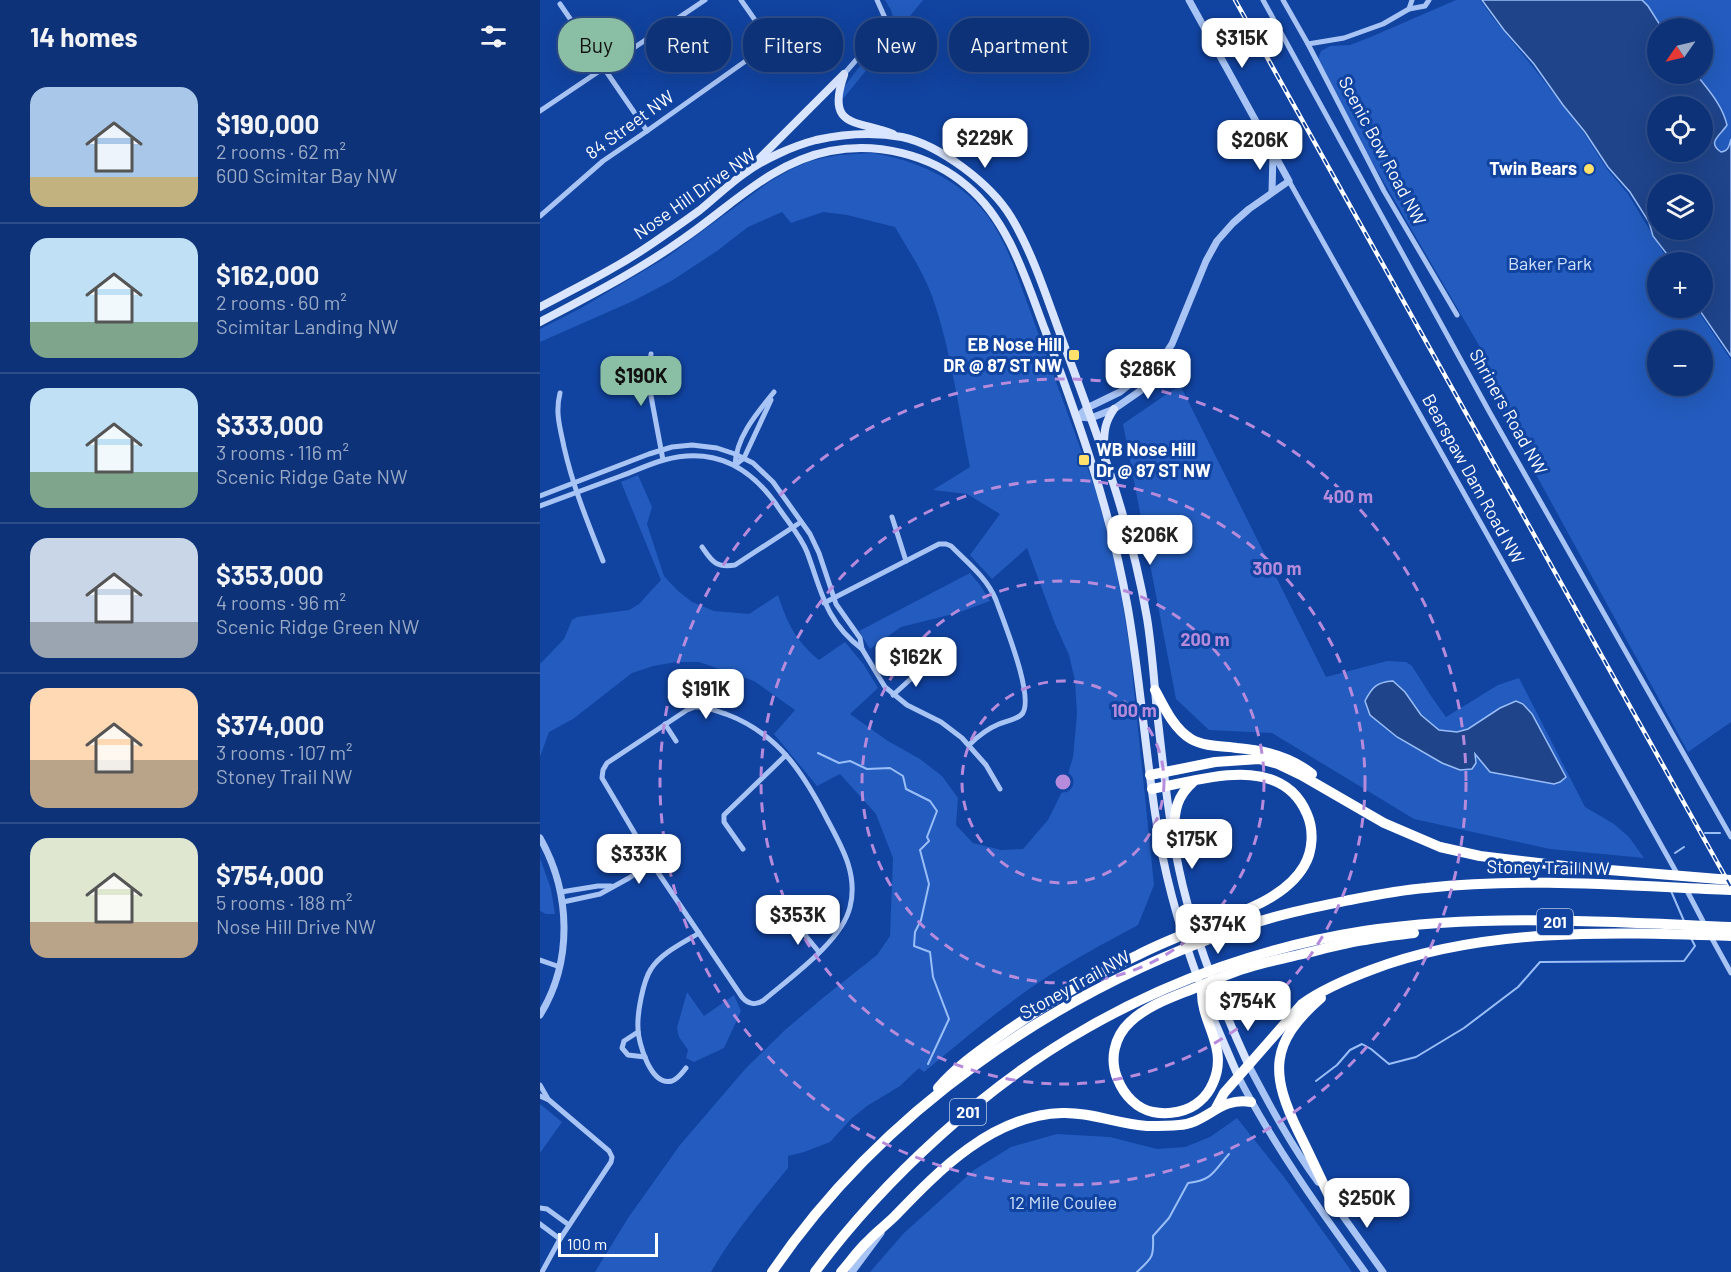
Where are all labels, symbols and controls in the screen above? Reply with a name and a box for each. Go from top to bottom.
chip: Buy [558,18,634,72]
chip: Rent [646,18,731,72]
chip: Filters [743,18,843,72]
chip: New [855,18,937,72]
chip: Apartment [949,18,1089,72]
pin: $315K [1200,18,1284,69]
north arrow [1647,18,1713,84]
map controls [1647,18,1713,396]
icon: filters [477,20,510,53]
text: 14 homes [30,21,137,52]
text: $315K [1216,25,1268,49]
street label: Scenic Bow Road NW [1334,72,1431,229]
street label: 84 Street NW [581,85,678,164]
button: locate [1647,96,1713,162]
text: $190,000 [216,108,319,139]
icon: home [78,111,150,183]
pin: $229K [943,118,1027,169]
pin: $206K [1218,120,1302,171]
text: $229K [957,125,1013,149]
text: $206K [1231,127,1289,151]
text: 2 rooms · 62 m² [216,139,346,163]
street label: Nose Hill Drive NW [629,143,760,243]
place label: Twin Bears [1489,157,1577,179]
marker: Twin Bears [1582,162,1596,176]
text: 600 Scimitar Bay NW [216,163,397,187]
button: layers [1647,174,1713,240]
park label: Baker Park [1508,252,1592,274]
button: + [1647,252,1713,318]
text: $162,000 [216,259,319,290]
icon: home [78,262,150,334]
text: 2 rooms · 60 m² [216,290,347,314]
text: Scimitar Landing NW [216,314,398,338]
button: − [1647,330,1713,396]
place label: EB Nose Hill DR @ 87 ST NW [943,333,1062,376]
street label: Shriners Road NW [1465,345,1553,479]
marker: EB Nose Hill DR @ 87 ST NW [1067,348,1081,362]
pin: $286K [1106,349,1190,400]
pin: $190K [599,356,683,407]
text: $286K [1120,356,1176,380]
text: $190K [614,363,668,387]
street label: Bearspaw Dam Road NW [1418,390,1530,567]
text: $333,000 [216,409,324,440]
icon: home [78,412,150,484]
place label: WB Nose Hill Dr @ 87 ST NW [1096,438,1211,481]
text: 3 rooms · 116 m² [216,440,349,464]
marker: WB Nose Hill Dr @ 87 ST NW [1077,453,1091,467]
text: Scenic Ridge Gate NW [216,464,408,488]
text: 400 m [1323,485,1373,507]
pin: $206K [1108,515,1192,566]
text: $206K [1121,522,1179,546]
text: 300 m [1253,557,1301,579]
text: $353,000 [216,559,324,590]
icon: home [78,562,150,634]
text: 4 rooms · 96 m² [216,590,346,614]
text: Scenic Ridge Green NW [216,614,419,638]
text: 200 m [1180,628,1230,650]
pin: $162K [874,637,958,688]
text: $162K [890,644,942,668]
pin: $191K [664,669,748,720]
text: $191K [682,676,730,700]
text: 100 m [1111,699,1157,721]
text: $374,000 [216,709,324,740]
icon: home [78,712,150,784]
text: 3 rooms · 107 m² [216,740,352,764]
text: Stoney Trail NW [216,764,352,788]
centre of rings [1053,772,1073,792]
pin: $175K [1150,819,1234,870]
text: $175K [1166,826,1218,850]
pin: $333K [597,834,681,885]
text: $333K [611,841,667,865]
street label: Stoney Trail NW [1486,855,1610,879]
text: $754,000 [216,859,324,890]
icon: home [78,862,150,934]
text: 5 rooms · 188 m² [216,890,353,914]
pin: $353K [756,895,840,946]
text: $353K [770,902,826,926]
pin: $374K [1176,904,1260,955]
road number: 201 [1537,909,1573,935]
text: $374K [1190,911,1246,935]
text: Nose Hill Drive NW [216,914,376,938]
street label: Stoney Trail NW [1016,945,1134,1024]
pin: $754K [1206,981,1290,1032]
text: $754K [1220,988,1276,1012]
road number: 201 [950,1099,986,1125]
pin: $250K [1325,1178,1409,1229]
text: $250K [1338,1185,1396,1209]
park label: 12 Mile Coulee [1009,1191,1117,1213]
scale bar [558,1230,658,1258]
text: 100 m [567,1234,607,1253]

